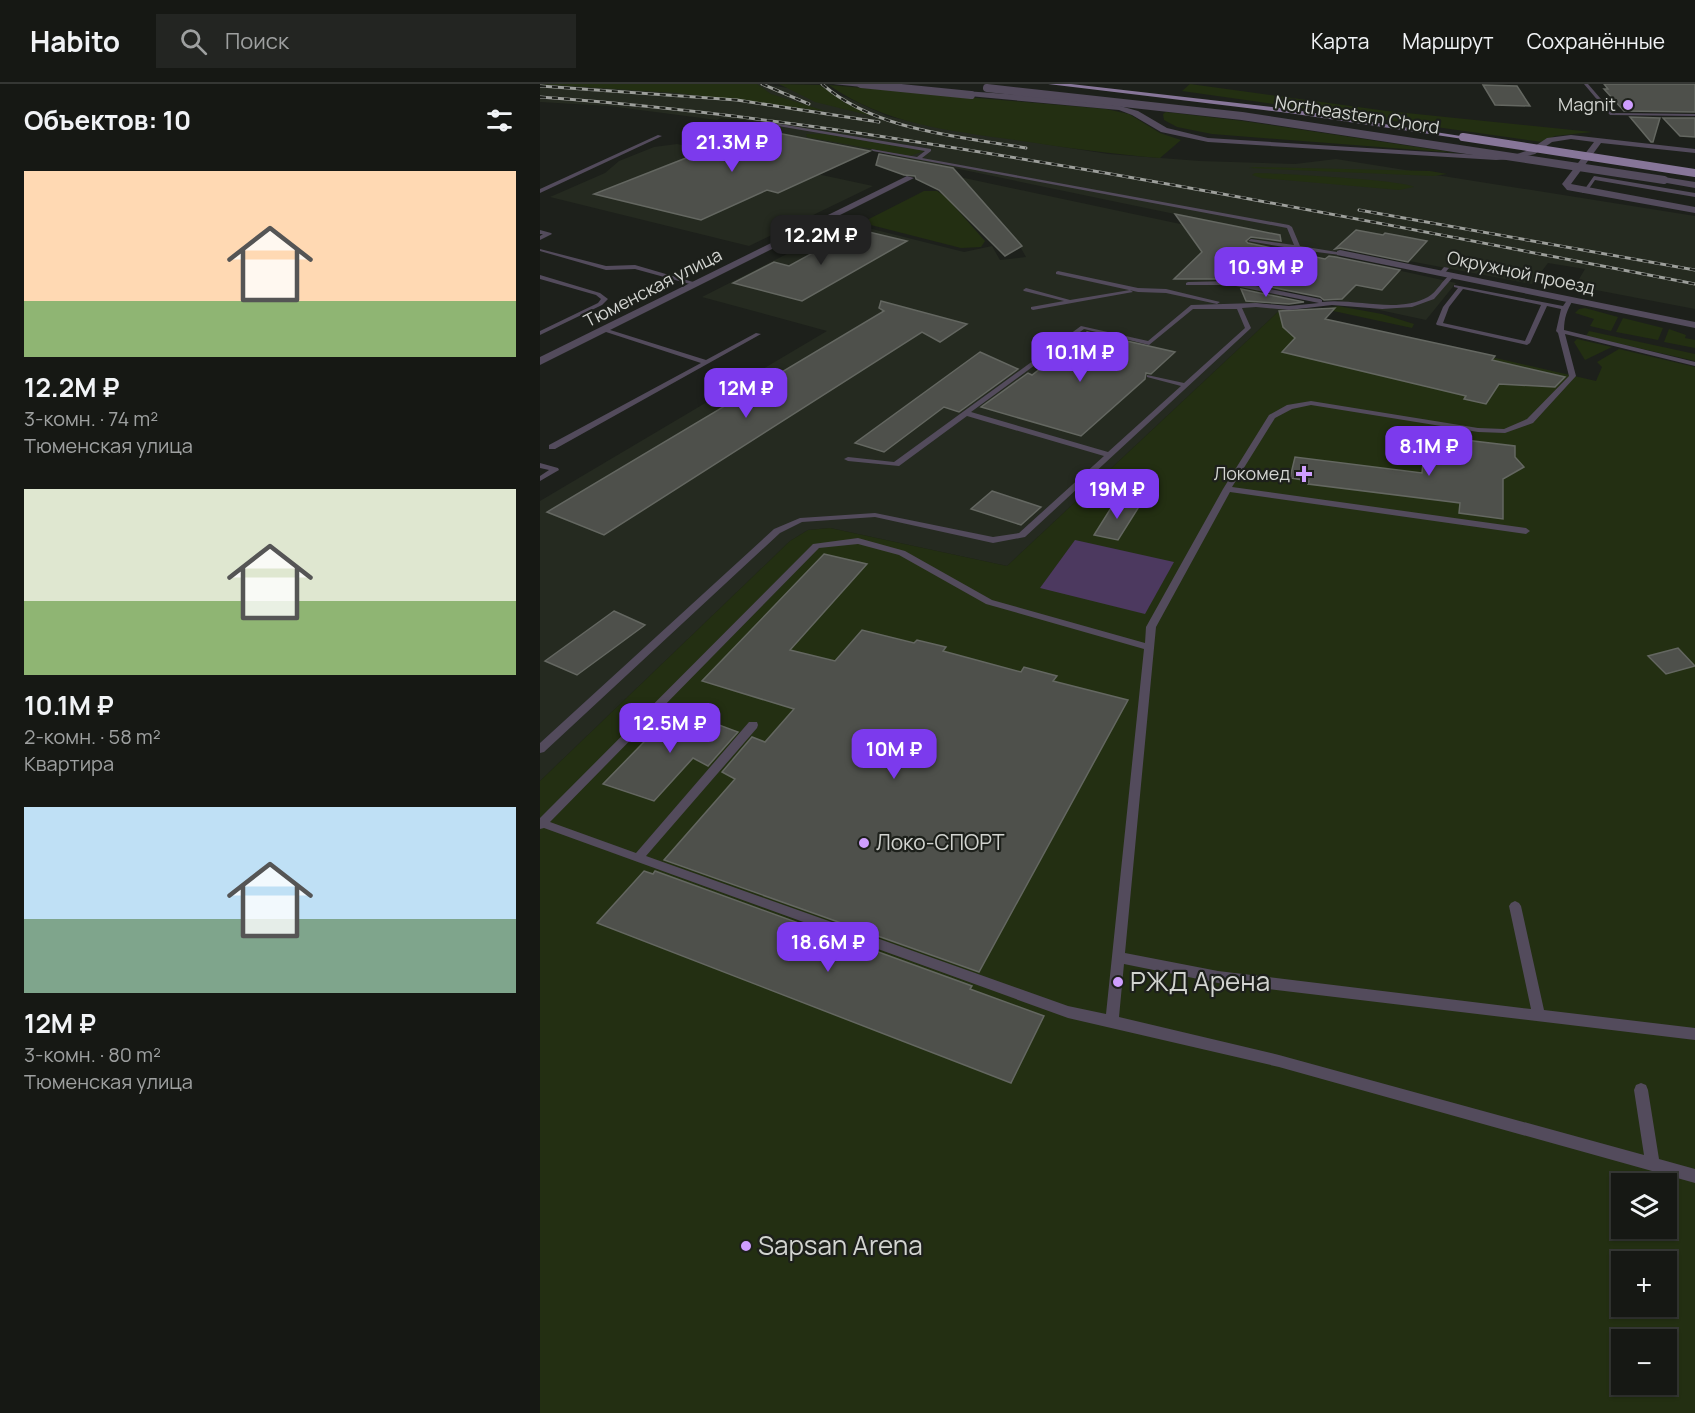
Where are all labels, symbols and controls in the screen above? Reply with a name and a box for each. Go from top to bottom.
search box [156,14,576,68]
text: Habito [30,22,120,60]
icon: search [177,25,210,58]
text: Поиск [225,26,289,56]
text: Карта [1311,27,1369,55]
text: Маршрут [1402,27,1494,55]
text: Сохранённые [1527,27,1665,55]
street label: Northeastern Chord [1273,89,1441,139]
place label: Magnit [1558,92,1616,116]
marker: Magnit [1621,98,1635,112]
text: Объектов: 10 [24,102,191,138]
icon: filters [483,104,516,137]
pin: 21.3M ₽ [677,122,787,173]
text: 21.3M ₽ [696,128,768,155]
icon: home [216,210,324,318]
pin: 12.2M ₽ [766,215,876,266]
text: 12.2M ₽ [784,221,858,248]
street label: Тюменская улица [579,242,726,332]
street label: Окружной проезд [1445,245,1598,300]
pin: 10.9M ₽ [1211,247,1321,298]
text: 10.9M ₽ [1228,253,1304,280]
pin: 10.1M ₽ [1025,332,1135,383]
text: 10.1M ₽ [1045,338,1115,365]
pin: 12M ₽ [704,368,788,419]
text: 12.2M ₽ [24,369,120,405]
text: 12M ₽ [718,374,774,401]
text: 3-комн. · 74 m² [24,405,158,432]
pin: 8.1M ₽ [1380,426,1478,477]
text: Тюменская улица [24,432,193,459]
text: 8.1M ₽ [1399,432,1459,459]
place label: Локомед [1214,461,1290,485]
marker: Локомед [1295,465,1313,483]
pin: 19M ₽ [1075,469,1159,520]
text: 19M ₽ [1089,475,1145,502]
icon: home [216,528,324,636]
text: 10.1M ₽ [24,687,114,723]
pin: 12.5M ₽ [615,703,725,754]
text: 12.5M ₽ [633,709,707,736]
text: 2-комн. · 58 m² [24,723,161,750]
pin: 10M ₽ [852,729,936,780]
text: 10M ₽ [866,735,922,762]
text: Квартира [24,750,114,777]
place label: Локо-СПОРТ [876,828,1005,856]
marker: Локо-СПОРТ [857,836,871,850]
icon: home [216,846,324,954]
pin: 18.6M ₽ [773,922,883,973]
text: 18.6M ₽ [791,928,865,955]
place label: РЖД Арена [1130,963,1270,999]
marker: РЖД Арена [1111,975,1125,989]
text: 12M ₽ [24,1005,96,1041]
text: 3-комн. · 80 m² [24,1041,161,1068]
text: Тюменская улица [24,1068,193,1095]
map controls [1611,1173,1677,1395]
button: layers [1611,1173,1677,1239]
place label: Sapsan Arena [758,1227,923,1263]
marker: Sapsan Arena [739,1239,753,1253]
button: + [1611,1251,1677,1317]
button: − [1611,1329,1677,1395]

